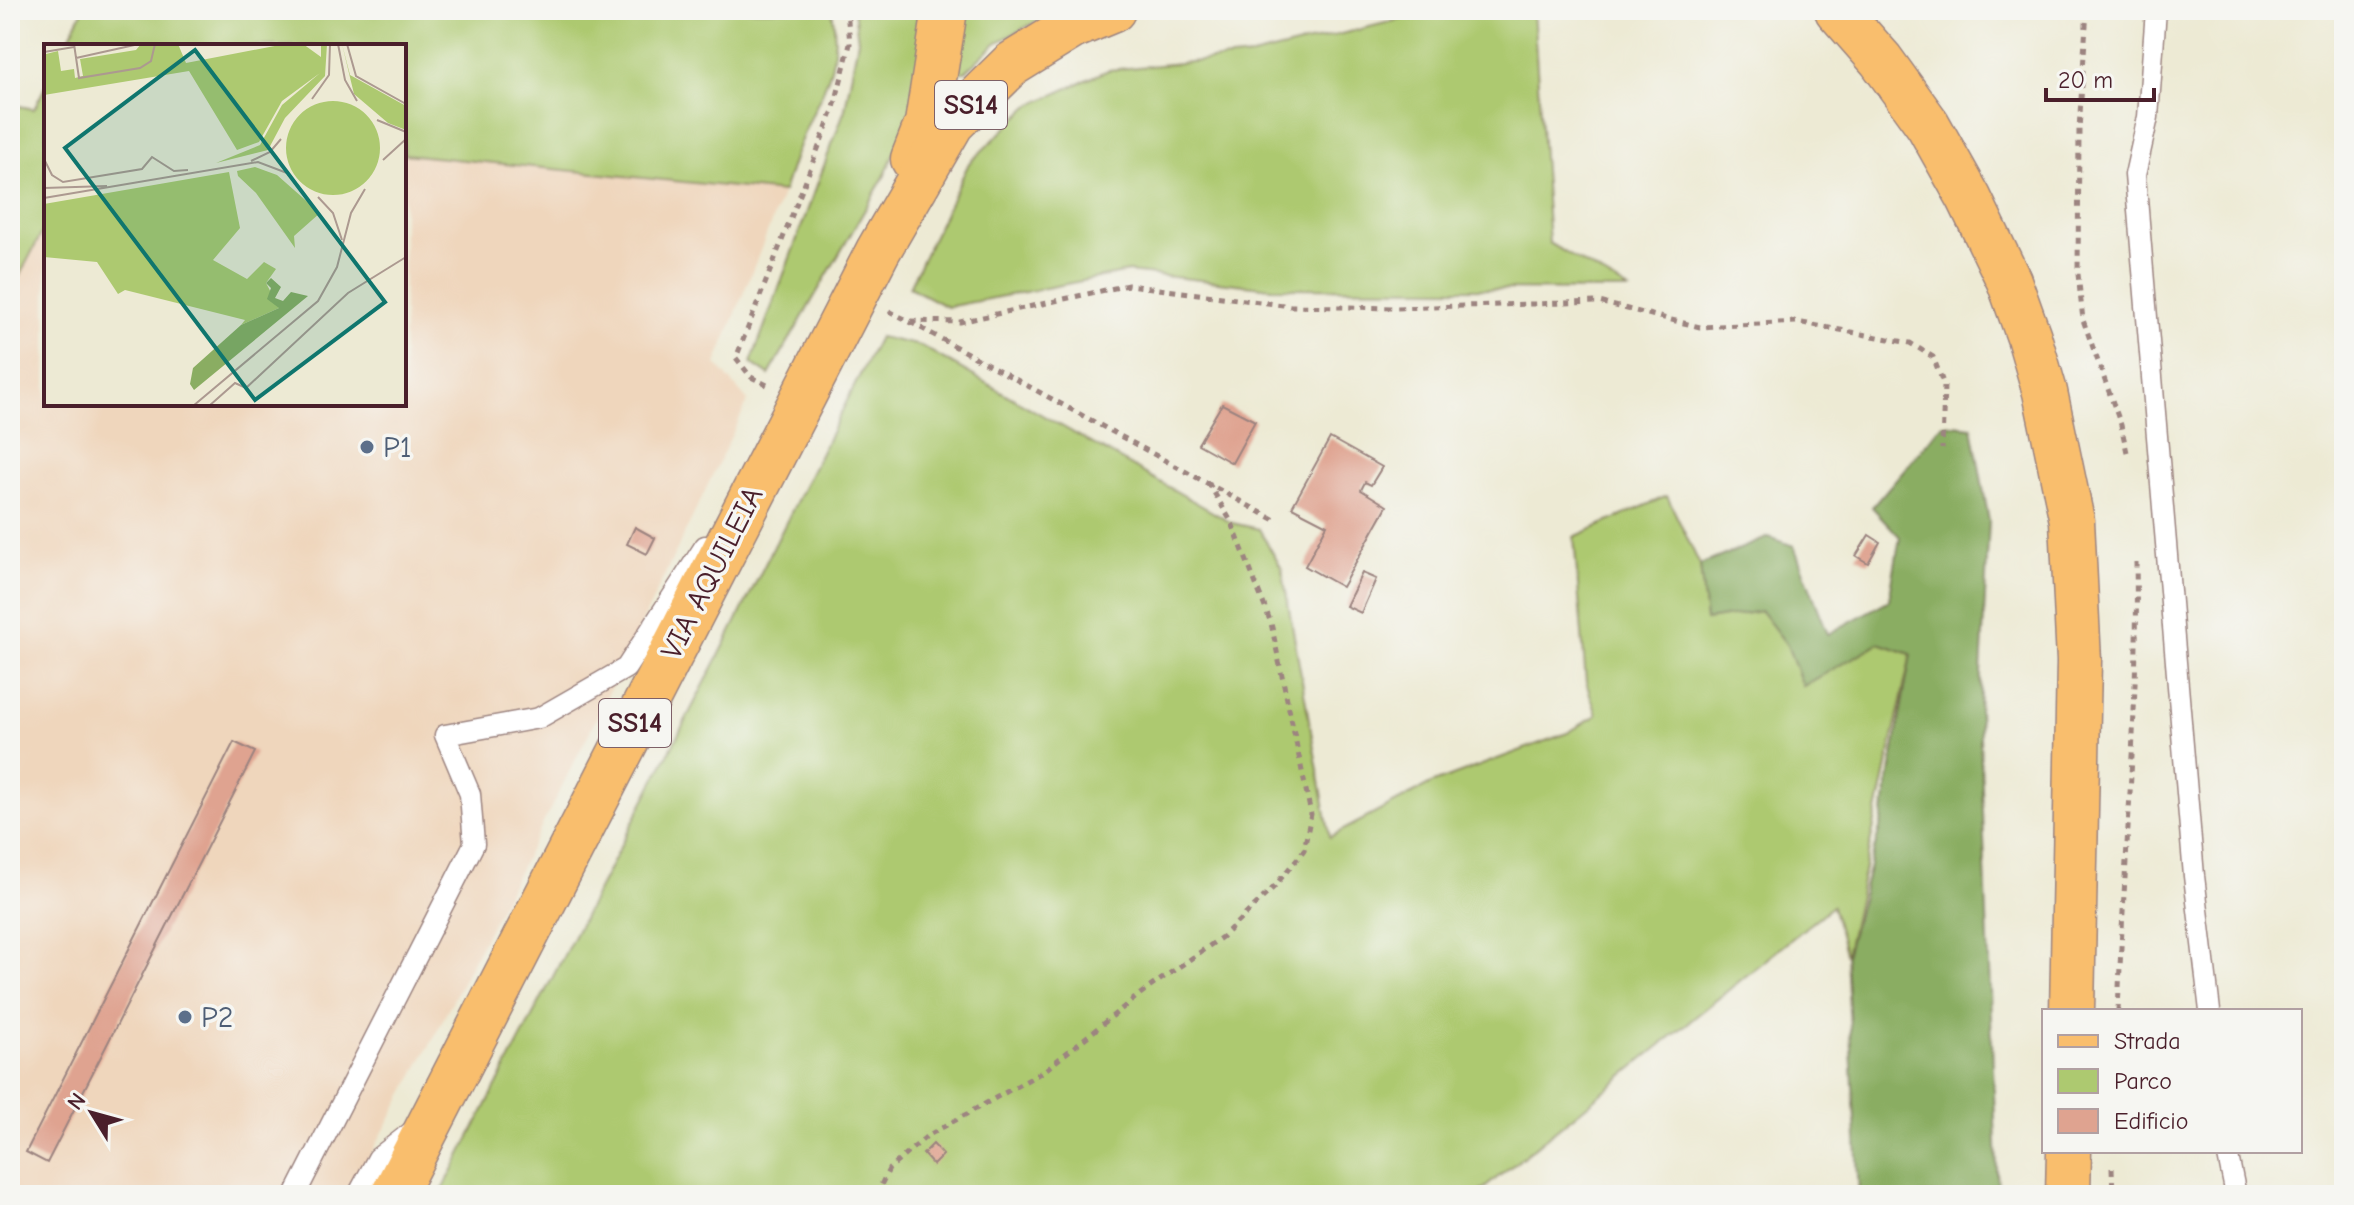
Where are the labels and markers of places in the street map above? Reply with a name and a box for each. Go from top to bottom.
place label: P1 [383,430,412,465]
marker: P1 [358,438,376,456]
place label: P2 [201,1000,234,1035]
marker: P2 [176,1008,194,1026]

